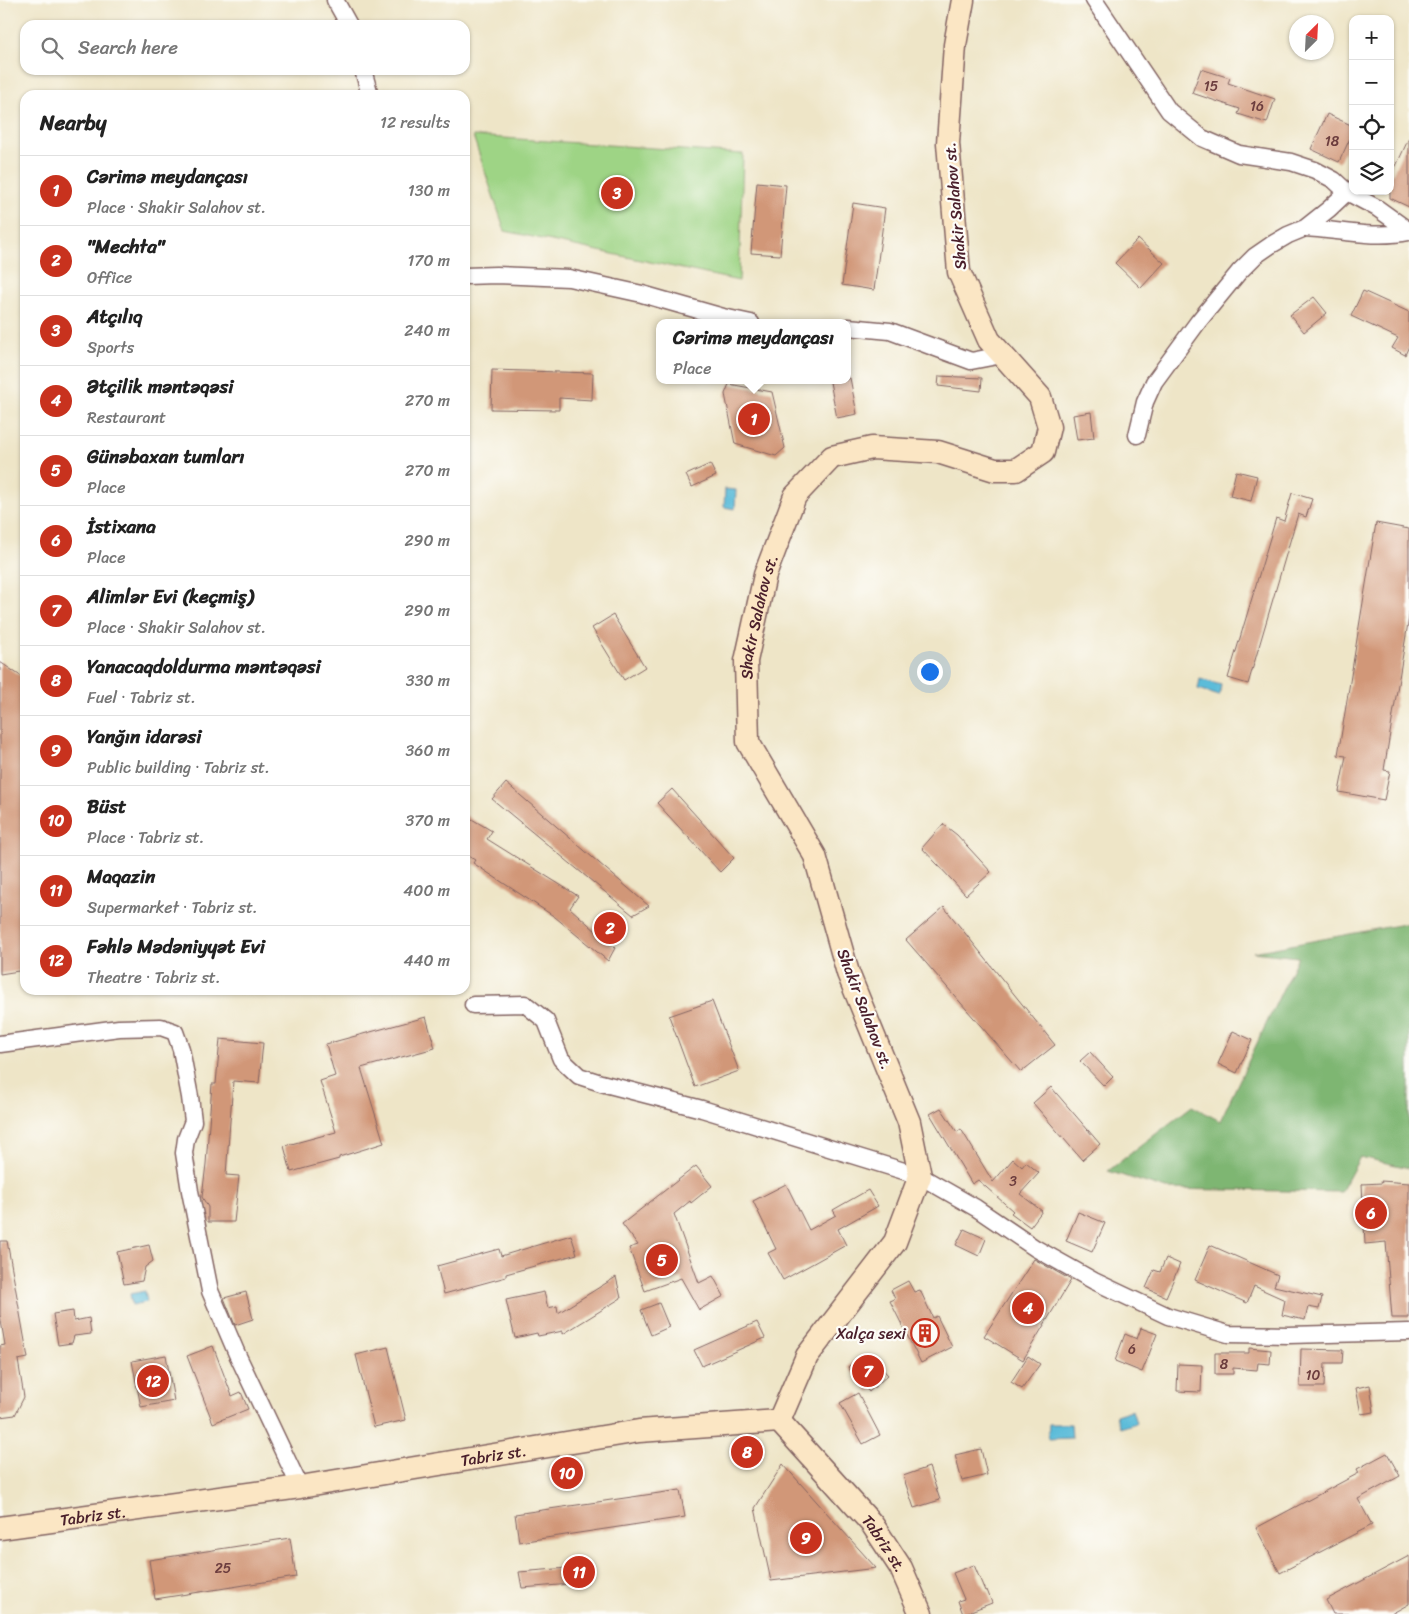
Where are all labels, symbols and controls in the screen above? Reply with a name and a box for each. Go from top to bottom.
north arrow [1289,15,1334,60]
map controls [1349,15,1394,195]
button: + [1349,15,1394,60]
search box [20,20,470,75]
text: Search here [78,31,178,64]
icon: search [38,34,66,62]
button: − [1349,60,1394,105]
house number: 15 [1204,74,1219,99]
house number: 16 [1250,94,1264,119]
text: Nearby [40,104,106,142]
button: locate [1349,105,1394,150]
text: 12 results [380,108,450,137]
house number: 18 [1325,129,1340,154]
street label: Shakir Salahov st. [935,141,975,271]
button: layers [1349,150,1394,195]
text: Cərimə meydançası [87,160,248,193]
pin: 3 [601,174,633,212]
text: 1 [53,176,59,205]
text: 130 m [408,176,450,205]
text: Place · Shakir Salahov st. [87,193,266,222]
text: "Mechta" [87,230,165,263]
text: 2 [51,246,61,275]
text: 170 m [407,246,450,275]
text: Office [87,263,132,292]
text: Atçılıq [87,300,142,333]
text: 3 [52,316,60,345]
text: 240 m [404,316,450,345]
popup [656,319,851,384]
text: Cərimə meydançası [673,321,834,354]
text: Sports [87,333,134,362]
text: Place [673,354,712,383]
text: Ətçilik məntəqəsi [87,370,233,403]
text: 4 [51,386,61,415]
text: 270 m [405,386,450,415]
pin: 1 [738,400,770,438]
text: Restaurant [87,403,166,432]
text: Günəbaxan tumları [87,440,245,473]
text: 5 [51,456,61,485]
text: 270 m [405,456,450,485]
text: Place [87,473,126,502]
text: İstixana [87,510,156,543]
text: 6 [51,526,61,555]
text: 290 m [404,526,450,555]
text: Place [87,543,126,572]
street label: Shakir Salahov st. [732,550,786,680]
text: Alimlər Evi (keçmiş) [87,580,254,613]
text: 7 [51,596,61,625]
text: 290 m [404,596,450,625]
text: Place · Shakir Salahov st. [87,613,266,642]
text: Yanacaqdoldurma məntəqəsi [87,650,321,683]
your location [917,659,943,685]
text: 8 [51,666,61,695]
text: 330 m [406,666,450,695]
text: Fuel · Tabriz st. [87,683,196,712]
text: Yanğın idarəsi [87,720,202,753]
text: 9 [51,736,61,765]
text: 360 m [406,736,450,765]
text: Public building · Tabriz st. [87,753,270,782]
text: Büst [87,790,126,823]
text: 10 [48,806,64,835]
text: 370 m [406,806,450,835]
text: Place · Tabriz st. [87,823,204,852]
text: Maqazin [87,860,155,893]
text: 11 [49,876,63,905]
text: 400 m [403,876,450,905]
text: Supermarket · Tabriz st. [87,893,258,922]
pin: 2 [594,909,626,947]
text: Fəhlə Mədəniyyət Evi [87,930,265,963]
street label: Shakir Salahov st. [829,944,901,1074]
text: 12 [48,946,64,975]
text: 440 m [403,946,450,975]
text: Theatre · Tabriz st. [87,963,221,992]
house number: 3 [1009,1169,1017,1194]
pin: 6 [1355,1194,1387,1232]
pin: 5 [646,1241,678,1279]
pin: 4 [1012,1289,1044,1327]
building icon: Xalça sexi [910,1318,940,1348]
place label: Xalça sexi [835,1319,907,1348]
house number: 6 [1128,1337,1136,1362]
pin: 7 [852,1352,884,1390]
house number: 8 [1220,1352,1229,1377]
pin: 12 [137,1362,169,1400]
house number: 10 [1306,1363,1321,1388]
pin: 8 [731,1433,763,1471]
street label: Tabriz st. [459,1435,529,1475]
pin: 10 [551,1454,583,1492]
street label: Tabriz st. [58,1496,128,1534]
street label: Tabriz st. [855,1507,916,1577]
pin: 9 [790,1519,822,1557]
pin: 11 [563,1553,595,1591]
house number: 25 [215,1556,232,1581]

